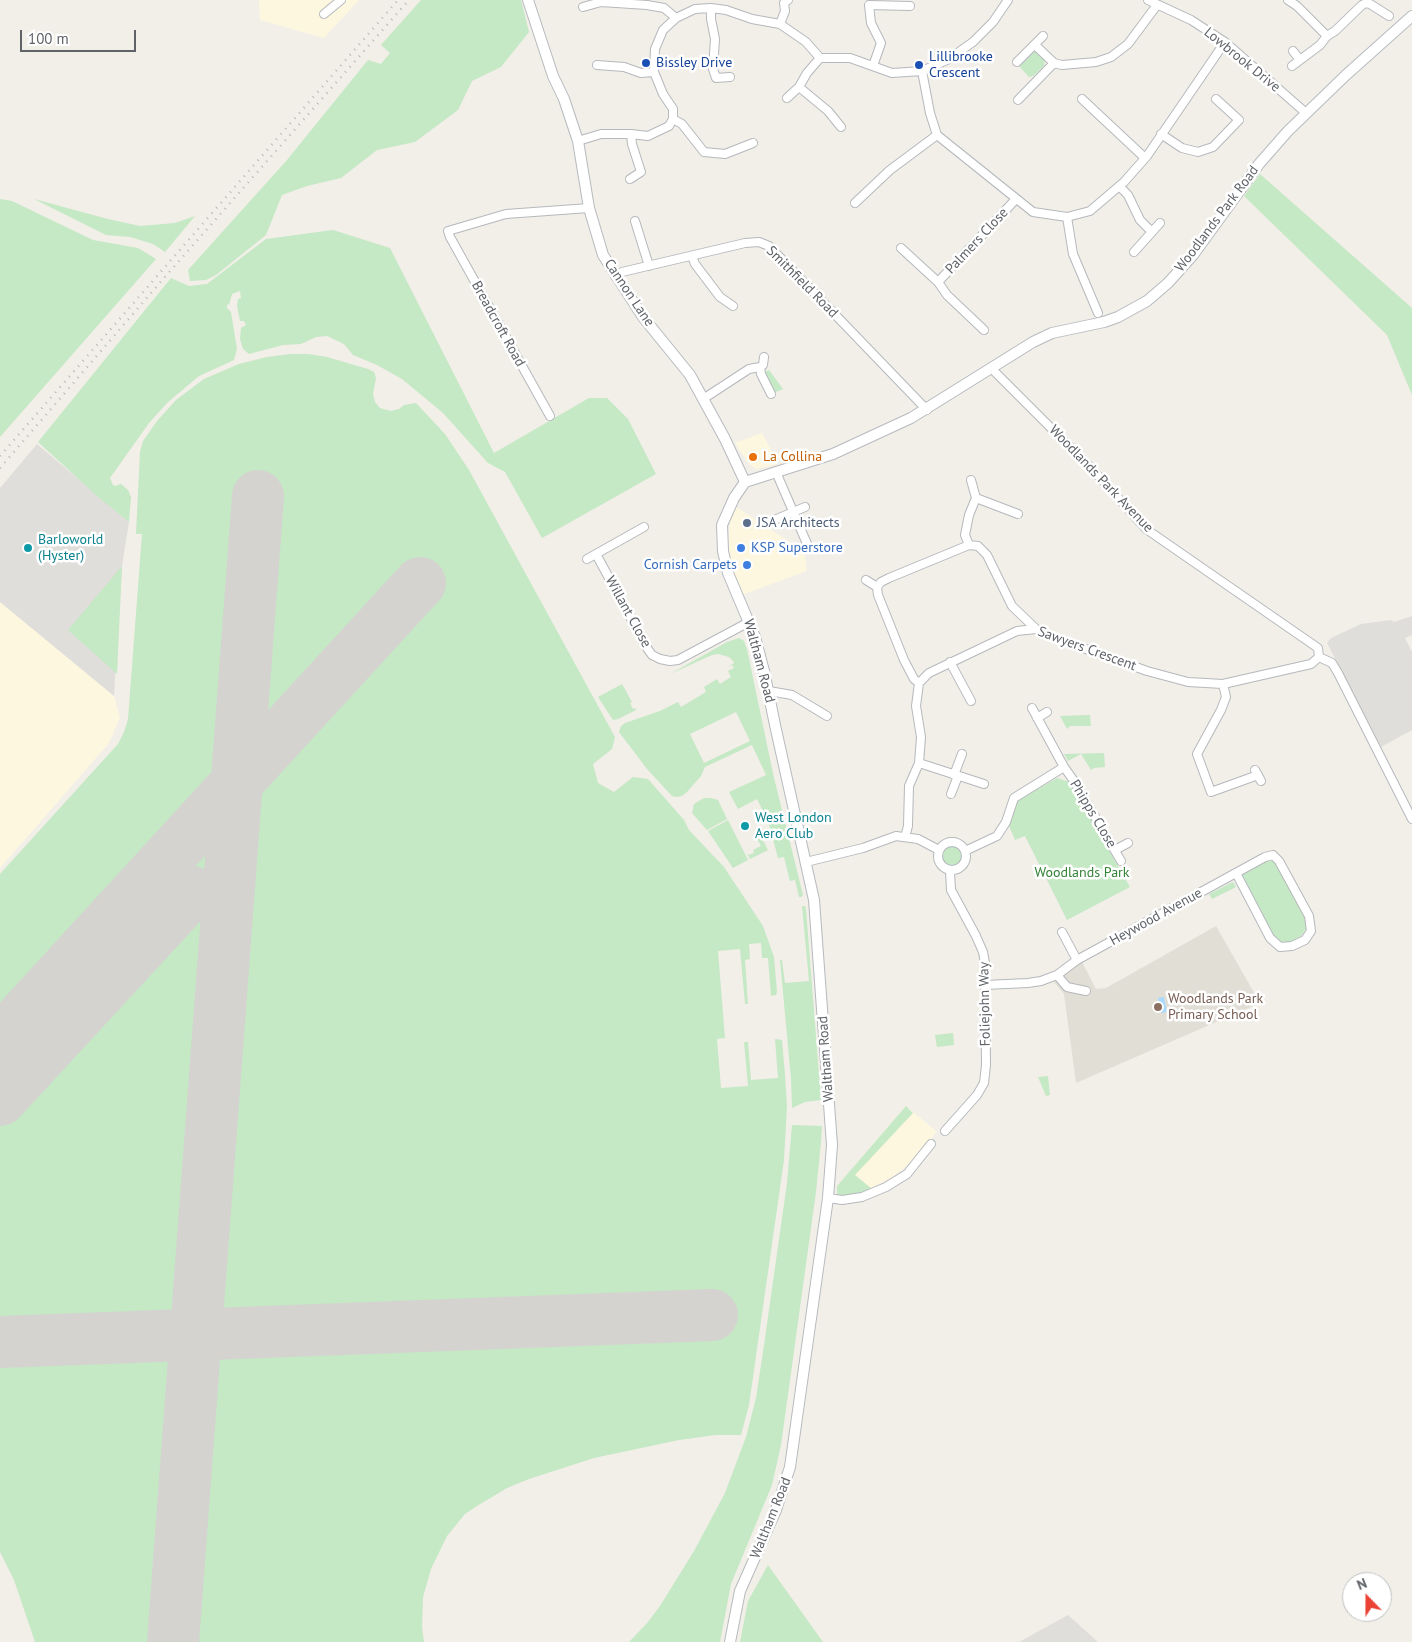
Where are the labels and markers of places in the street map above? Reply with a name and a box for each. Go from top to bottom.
place label: Lillibrooke Crescent [929,49,993,82]
place label: Bissley Drive [656,55,732,71]
marker: Bissley Drive [640,57,652,69]
marker: Lillibrooke Crescent [913,59,925,71]
place label: La Collina [763,449,822,465]
marker: La Collina [747,451,759,463]
place label: JSA Architects [757,515,840,531]
marker: JSA Architects [741,517,753,529]
place label: Barloworld (Hyster) [38,532,103,564]
place label: KSP Superstore [751,540,843,556]
marker: Barloworld (Hyster) [22,542,34,554]
marker: KSP Superstore [735,542,747,554]
place label: Cornish Carpets [644,557,737,573]
marker: Cornish Carpets [741,559,753,571]
place label: West London Aero Club [755,810,832,842]
marker: West London Aero Club [739,820,751,832]
place label: Woodlands Park Primary School [1168,991,1263,1024]
marker: Woodlands Park Primary School [1152,1001,1164,1013]

